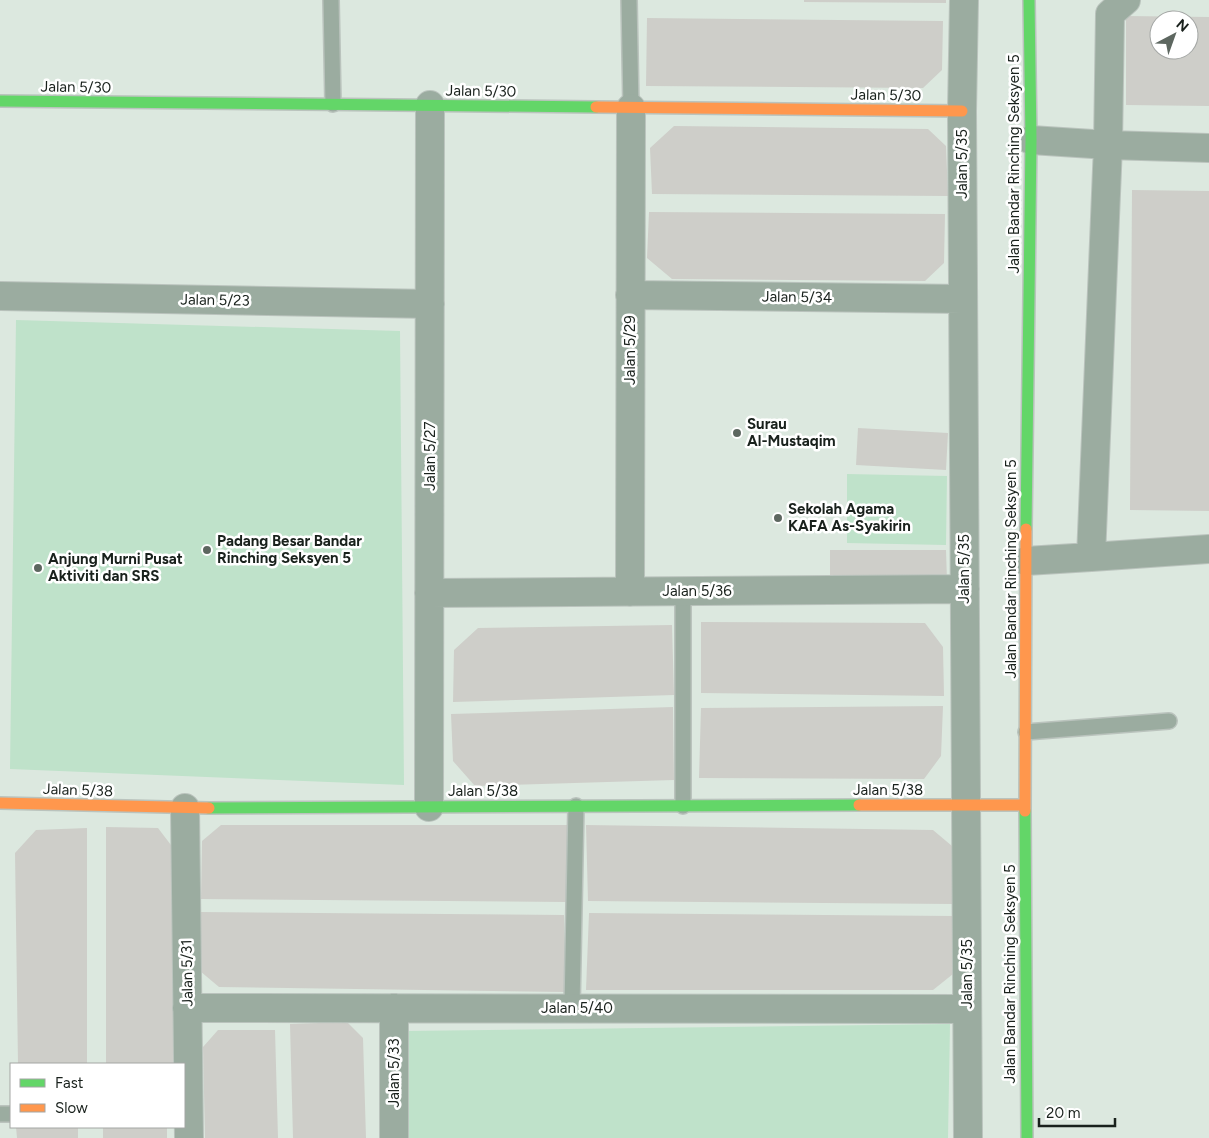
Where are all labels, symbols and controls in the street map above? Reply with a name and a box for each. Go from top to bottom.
north arrow [1149,10,1199,60]
text: N [1173,16,1192,36]
street label: Jalan Bandar Rinching Seksyen 5 [1005,54,1023,274]
street label: Jalan 5/30 [41,77,111,97]
street label: Jalan 5/30 [446,81,516,101]
street label: Jalan 5/30 [851,85,921,105]
street label: Jalan 5/35 [953,129,971,199]
street label: Jalan 5/34 [762,287,832,307]
street label: Jalan 5/23 [180,290,250,310]
street label: Jalan 5/29 [621,315,639,385]
place label: Surau Al-Mustaqim [747,415,836,450]
street label: Jalan 5/27 [421,421,439,491]
marker: Surau Al-Mustaqim [731,427,743,439]
street label: Jalan Bandar Rinching Seksyen 5 [1002,459,1020,679]
place label: Sekolah Agama KAFA As-Syakirin [788,500,911,535]
marker: Sekolah Agama KAFA As-Syakirin [772,512,784,524]
place label: Padang Besar Bandar Rinching Seksyen 5 [217,532,362,567]
street label: Jalan 5/35 [955,534,973,604]
marker: Padang Besar Bandar Rinching Seksyen 5 [201,544,213,556]
place label: Anjung Murni Pusat Aktiviti dan SRS [48,550,183,585]
marker: Anjung Murni Pusat Aktiviti dan SRS [32,562,44,574]
street label: Jalan 5/36 [662,582,732,600]
street label: Jalan 5/38 [43,780,113,800]
street label: Jalan 5/38 [853,781,923,799]
street label: Jalan 5/38 [448,782,518,800]
street label: Jalan Bandar Rinching Seksyen 5 [1001,864,1019,1084]
street label: Jalan 5/31 [177,939,197,1007]
street label: Jalan 5/35 [958,939,976,1009]
street label: Jalan 5/40 [541,999,613,1017]
street label: Jalan 5/33 [385,1038,403,1108]
legend [10,1063,185,1128]
text: Fast [55,1074,84,1092]
scale bar [1039,1096,1115,1128]
text: Slow [55,1099,88,1117]
text: 20 m [1046,1104,1080,1122]

